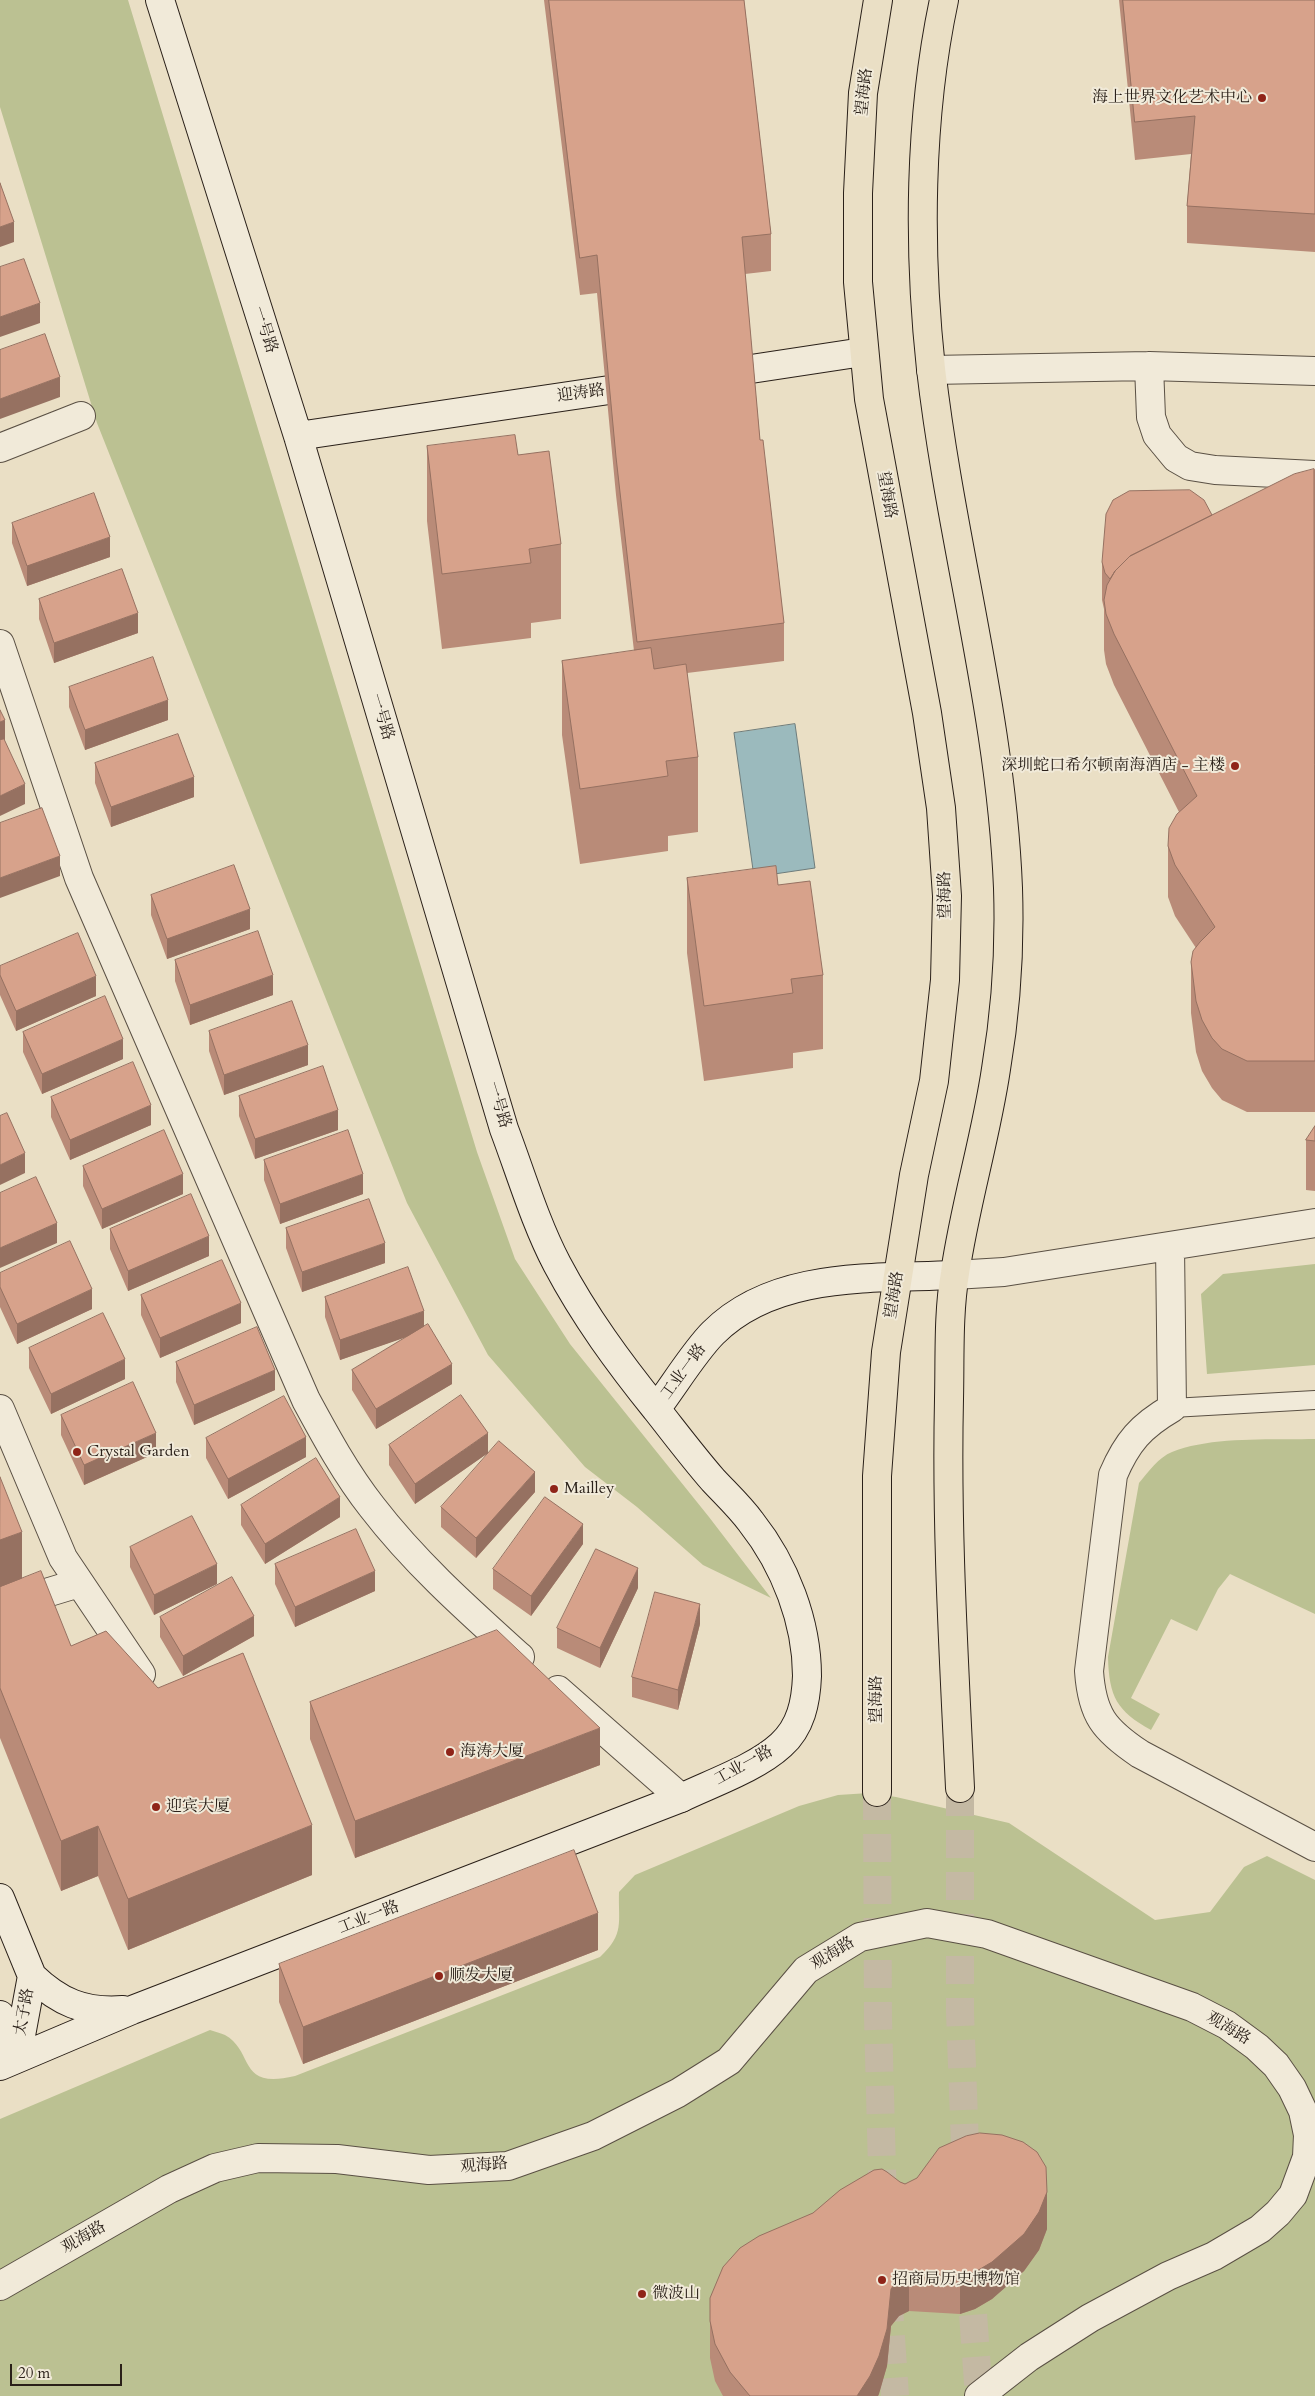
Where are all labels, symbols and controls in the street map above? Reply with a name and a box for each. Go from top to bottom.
street label: 望海路 [853,67,877,117]
place label: 海上世界文化艺术中心 [1092,88,1252,108]
marker: 海上世界文化艺术中心 [1256,92,1268,104]
street label: 一号路 [247,304,281,356]
street label: 迎涛路 [556,381,606,407]
street label: 望海路 [872,470,900,520]
street label: 一号路 [365,691,397,743]
place label: 深圳蛇口希尔顿南海酒店 - 主楼 [1001,756,1225,776]
marker: 深圳蛇口希尔顿南海酒店 - 主楼 [1229,760,1241,772]
street label: 望海路 [936,871,956,919]
street label: 一号路 [482,1079,514,1131]
street label: 望海路 [882,1270,908,1320]
street label: 工业一路 [657,1340,711,1404]
place label: Crystal Garden [87,1442,190,1462]
marker: Crystal Garden [71,1446,83,1458]
place label: Mailley [564,1479,614,1499]
marker: Mailley [548,1483,560,1495]
street label: 望海路 [867,1675,887,1723]
place label: 海涛大厦 [460,1742,524,1762]
street label: 工业一路 [711,1742,777,1790]
marker: 海涛大厦 [444,1746,456,1758]
place label: 迎宾大厦 [166,1797,230,1817]
marker: 迎宾大厦 [150,1801,162,1813]
street label: 工业一路 [336,1898,402,1938]
street label: 观海路 [808,1933,858,1975]
place label: 顺发大厦 [449,1966,513,1986]
marker: 顺发大厦 [433,1970,445,1982]
street label: 太子路 [11,1987,39,2037]
street label: 观海路 [1202,2008,1254,2050]
street label: 观海路 [459,2154,509,2178]
street label: 观海路 [58,2218,110,2258]
place label: 招商局历史博物馆 [892,2270,1020,2290]
marker: 招商局历史博物馆 [876,2274,888,2286]
place label: 微波山 [652,2284,700,2304]
marker: 微波山 [636,2288,648,2300]
scale bar [12,2354,125,2386]
text: 20 m [18,2363,50,2383]

